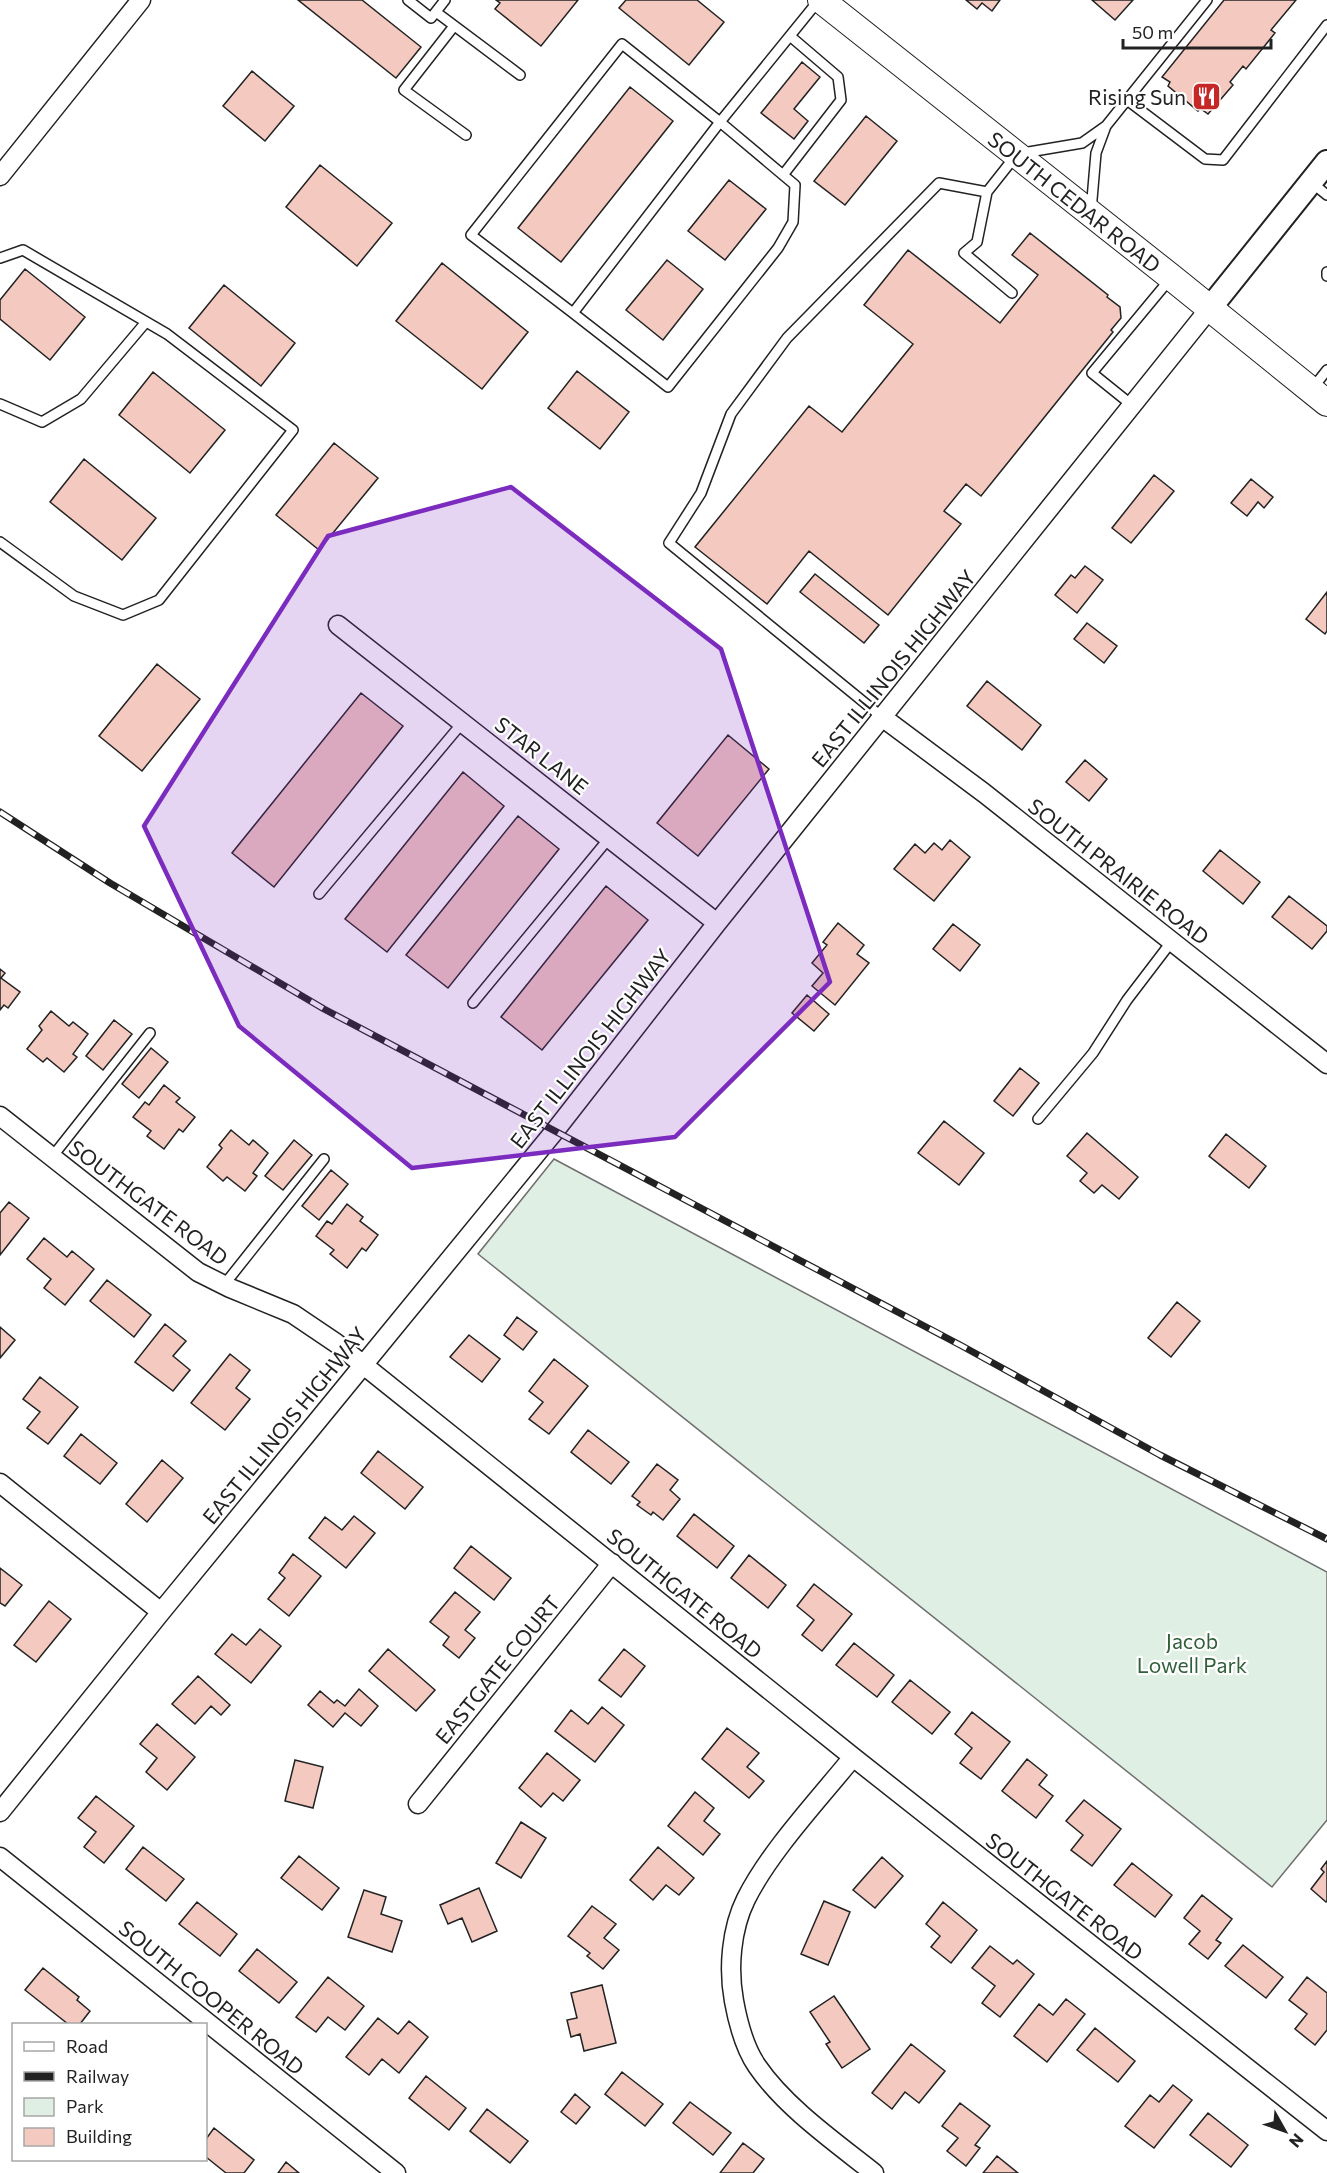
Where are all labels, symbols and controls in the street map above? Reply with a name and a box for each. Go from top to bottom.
scale bar [1123,12,1272,50]
text: 50 m [1132,21,1173,43]
restaurant icon: Rising Sun [1191,80,1223,112]
place label: Rising Sun [1088,84,1186,109]
street label: SOUTH CEDAR ROAD [984,125,1166,277]
street label: EAST ILLINOIS HIGHWAY [806,564,980,772]
street label: STAR LANE [491,711,593,799]
street label: SOUTH PRAIRIE ROAD [1024,793,1214,949]
street label: EAST ILLINOIS HIGHWAY [504,943,676,1153]
street label: SOUTHGATE ROAD [65,1134,233,1270]
street label: EAST ILLINOIS HIGHWAY [197,1321,371,1529]
street label: SOUTHGATE ROAD [602,1523,768,1663]
street label: EASTGATE COURT [429,1590,565,1748]
park label: Jacob Lowell Park [1137,1628,1247,1677]
street label: SOUTHGATE ROAD [982,1827,1148,1965]
street label: SOUTH COOPER ROAD [114,1915,310,2079]
legend [12,2023,207,2161]
text: Road [66,2035,108,2057]
text: Railway [66,2065,129,2087]
text: Park [66,2095,104,2117]
north arrow [1255,2101,1315,2161]
text: Building [66,2125,132,2147]
text: N [1286,2130,1308,2152]

